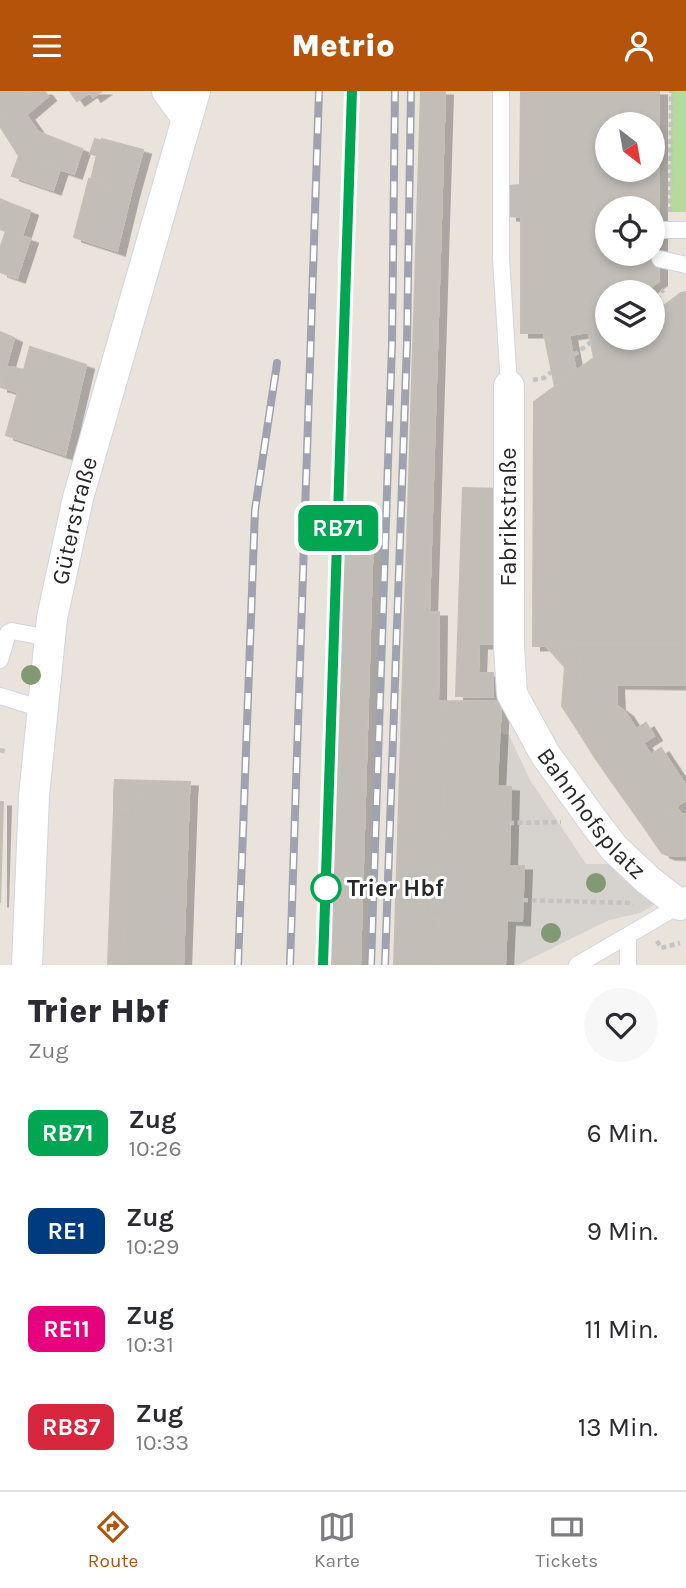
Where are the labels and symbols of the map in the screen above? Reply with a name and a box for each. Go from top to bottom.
north arrow [595,112,665,182]
street label: Fabrikstraße [494,447,522,587]
street label: Güterstraße [46,453,103,587]
line badge: RB71 [289,505,387,551]
street label: Bahnhofsplatz [531,742,652,885]
marker: Trier Hbf [311,873,341,903]
place label: Trier Hbf [347,874,444,902]

